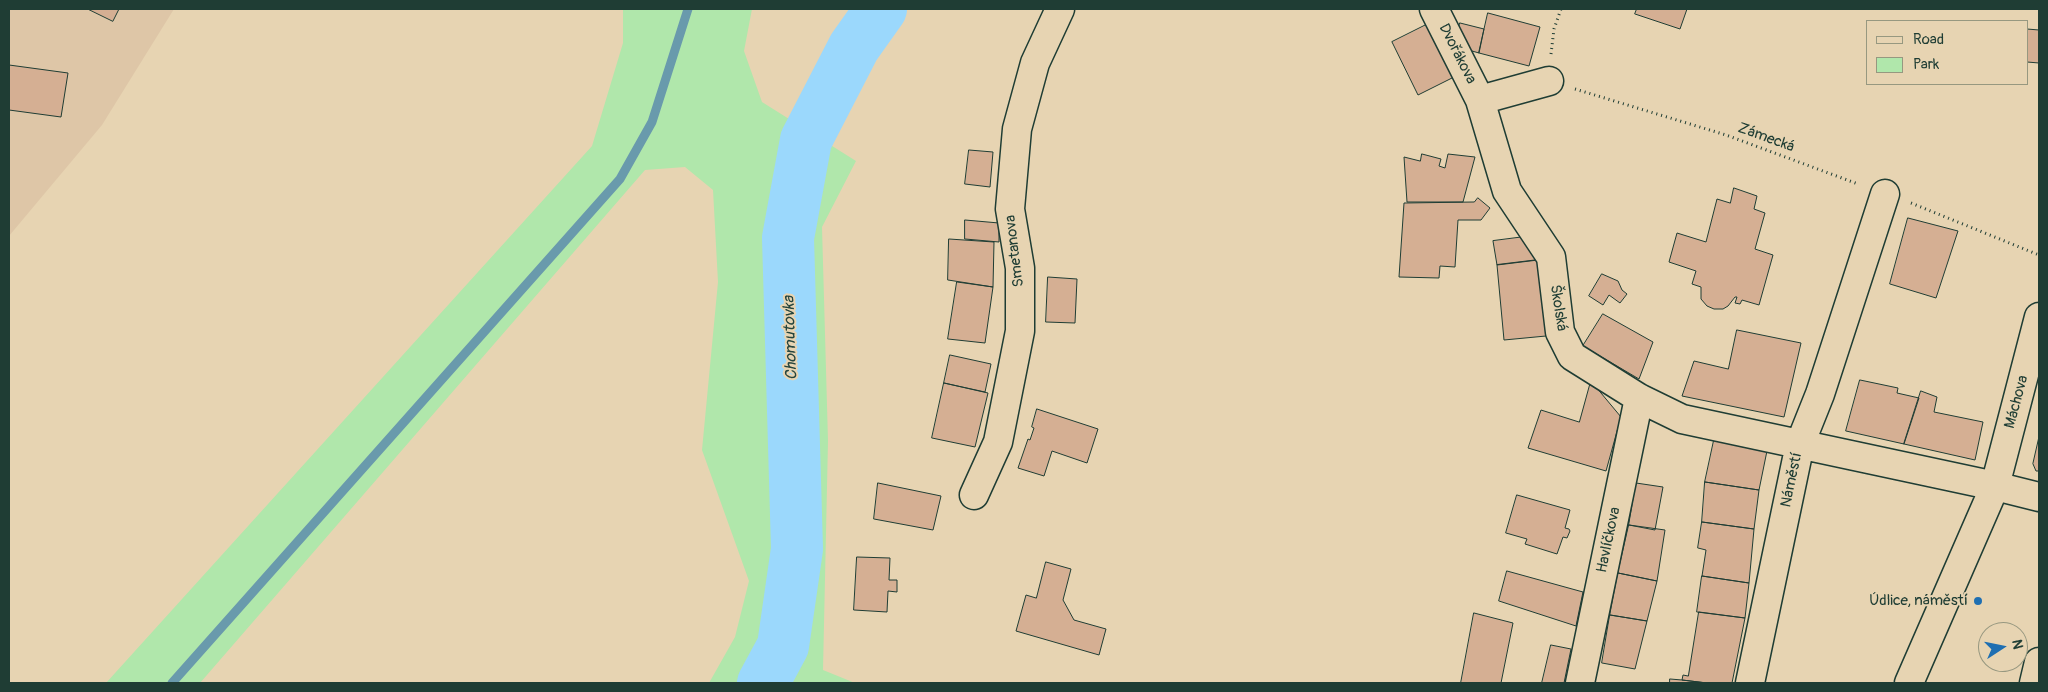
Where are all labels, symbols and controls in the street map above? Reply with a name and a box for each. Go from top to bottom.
legend [1866,20,2028,85]
street label: Dvořákova [1434,21,1480,87]
text: Road [1913,30,1944,49]
text: Park [1913,55,1939,74]
street label: Zámecká [1735,119,1797,157]
street label: Smetanova [1002,214,1028,288]
street label: Školská [1545,284,1571,332]
water label: Chomutovka [780,296,802,380]
street label: Máchova [2001,373,2033,431]
street label: Náměstí [1777,451,1807,509]
street label: Havlíčkova [1593,505,1625,575]
place label: Údlice, náměstí [1869,592,1968,610]
marker: Údlice, náměstí [1972,595,1984,607]
north arrow [1978,622,2028,672]
text: N [2008,638,2026,651]

